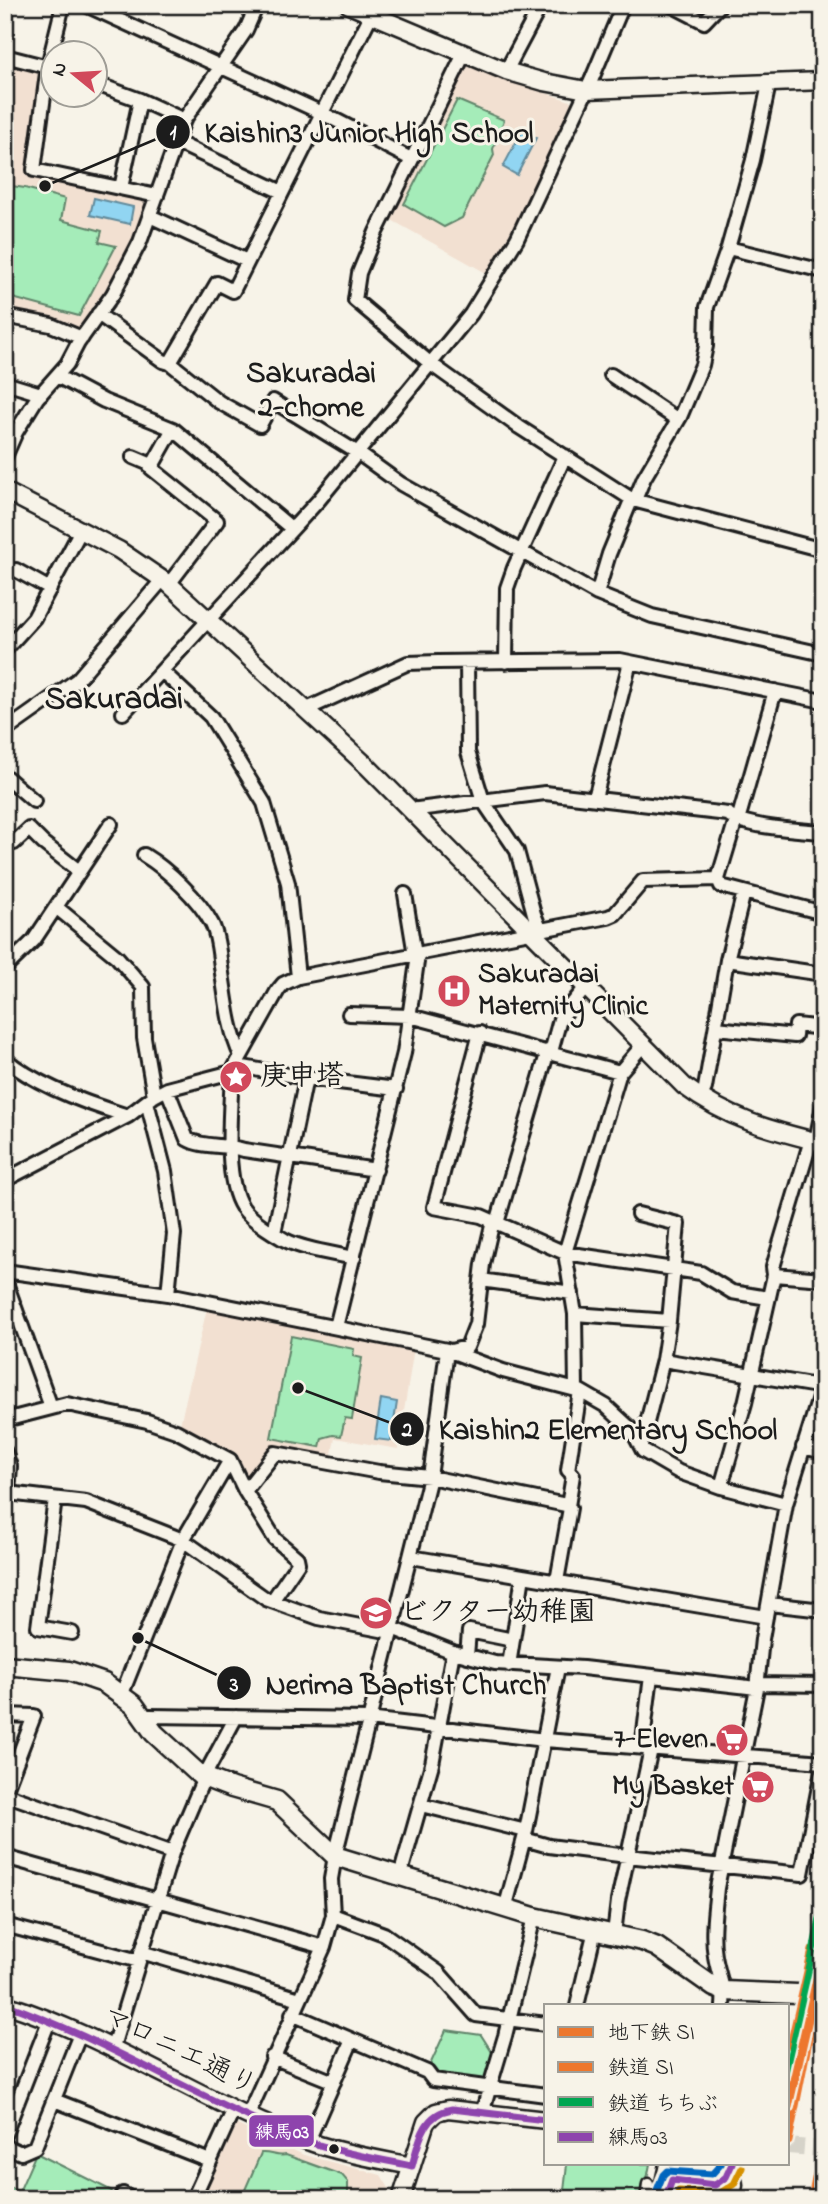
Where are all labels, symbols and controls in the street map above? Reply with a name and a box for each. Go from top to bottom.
north arrow [38,38,108,108]
text: N [45,59,75,80]
callout: Kaishin3 Junior High School [156,106,548,157]
text: Kaishin3 Junior High School [204,113,534,158]
text: 1 [170,119,177,149]
district label: Sakuradai 2-chome [246,353,376,431]
district label: Sakuradai [45,677,183,724]
place label: Sakuradai Maternity Clinic [478,955,649,1028]
hospital icon: Sakuradai Maternity Clinic [435,972,473,1010]
place label: 庚申塔 [260,1057,344,1098]
place icon: 庚申塔 [217,1058,255,1096]
callout: Kaishin2 Elementary School [390,1403,791,1454]
text: Kaishin2 Elementary School [439,1410,777,1454]
text: 2 [401,1416,413,1446]
place label: ビクター幼稚園 [400,1593,595,1634]
school or university icon: ビクター幼稚園 [357,1594,395,1632]
callout: Nerima Baptist Church [217,1658,561,1709]
text: Nerima Baptist Church [265,1665,547,1709]
text: 3 [229,1671,239,1701]
place label: 7-Eleven [614,1720,708,1761]
supermarket icon: 7-Eleven [713,1721,751,1759]
place label: My Basket [612,1767,735,1808]
supermarket icon: My Basket [739,1768,777,1806]
street label: マロニエ通り [95,1997,263,2107]
legend [544,2004,790,2166]
text: 地下鉄 SI [608,2019,695,2049]
text: 鉄道 SI [608,2054,674,2084]
text: 鉄道 ちちぶ [608,2090,718,2120]
line badge: 練馬03 [248,2114,315,2148]
text: 練馬03 [255,2120,309,2147]
text: 練馬03 [608,2124,668,2154]
unlabelled marker [327,2142,341,2156]

